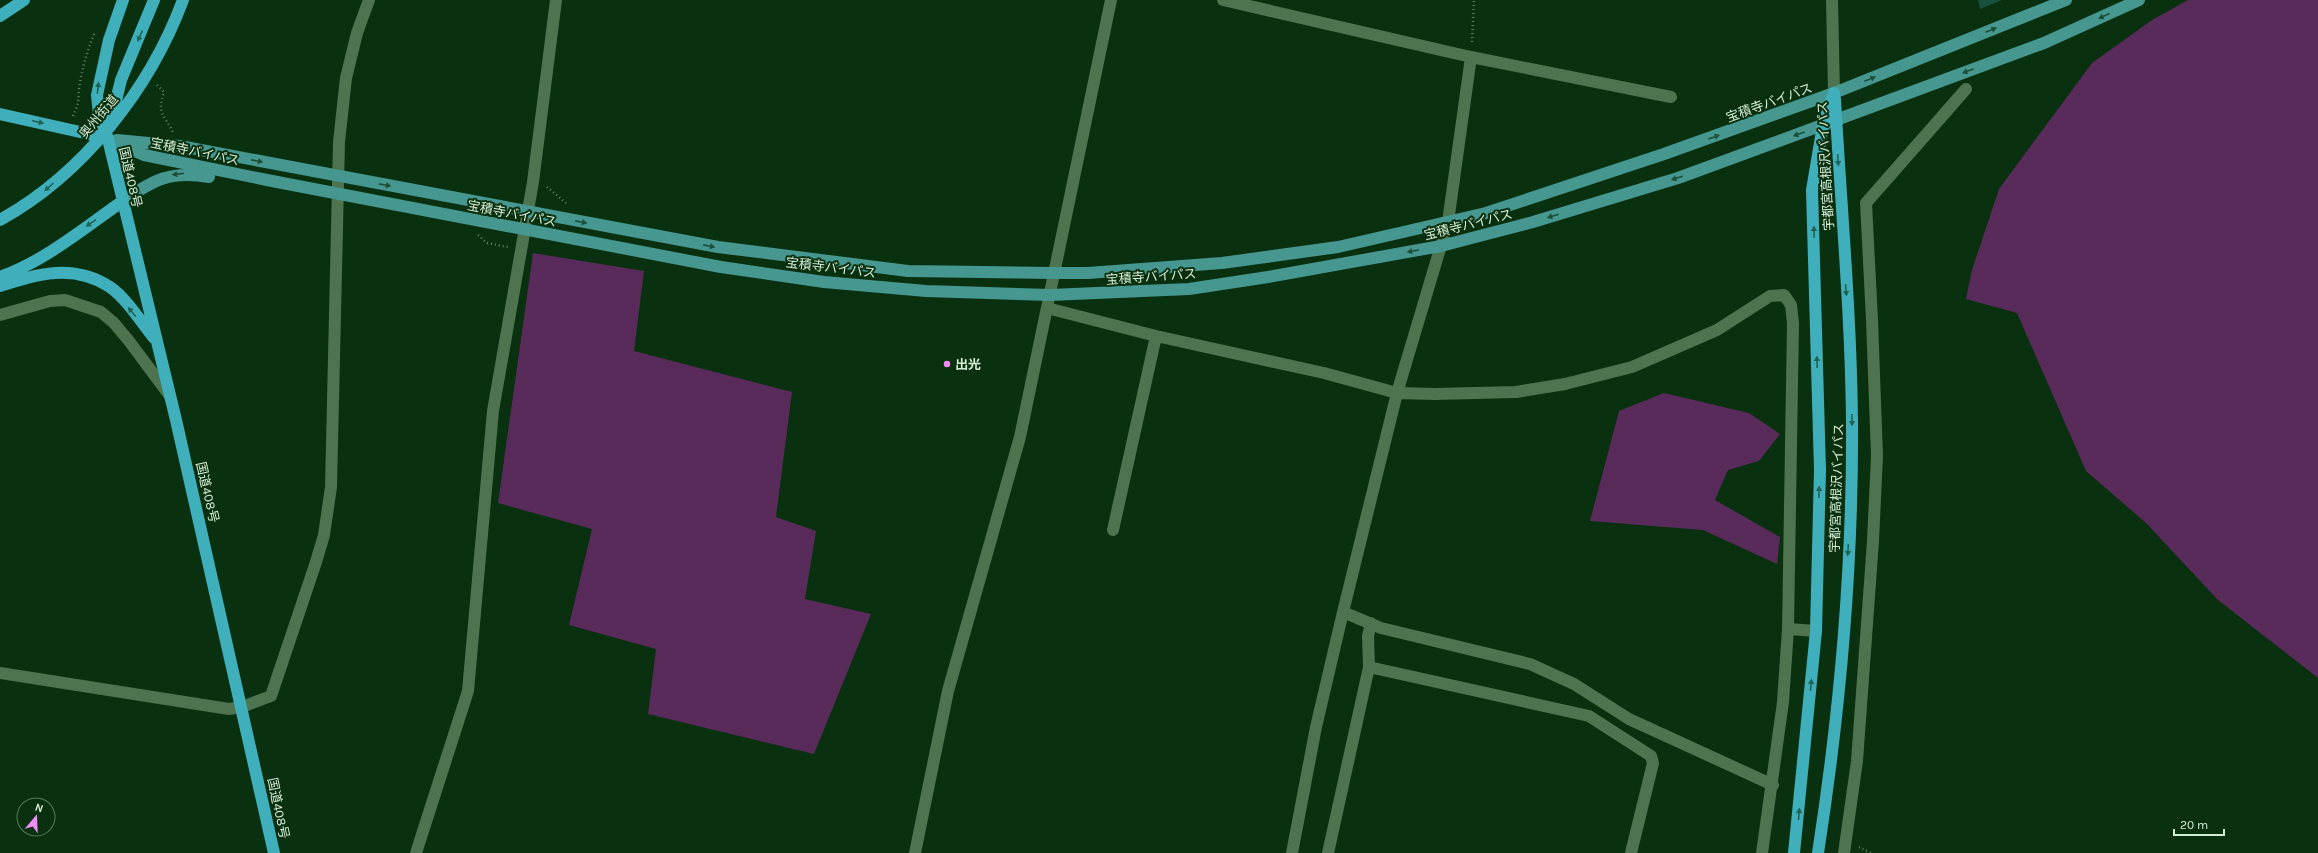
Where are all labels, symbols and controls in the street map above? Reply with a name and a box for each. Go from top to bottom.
one-way arrow [2098,13,2109,19]
one-way arrow [1986,27,1998,33]
one-way arrow [137,31,143,42]
one-way arrow [1962,69,1974,75]
one-way arrow [1865,75,1877,81]
street label: 宝積寺バイパス [1724,80,1814,125]
one-way arrow [95,81,101,94]
street label: 奥州街道 [76,92,121,141]
street label: 宇都宮高根沢バイパス [1815,101,1836,231]
one-way arrow [32,120,44,126]
one-way arrow [1793,131,1805,137]
one-way arrow [1709,133,1721,139]
street label: 宝積寺バイパス [149,135,241,168]
street label: 国道408号 [116,145,145,209]
one-way arrow [1835,154,1842,166]
one-way arrow [251,158,263,164]
one-way arrow [172,171,184,178]
one-way arrow [1671,175,1683,181]
one-way arrow [379,182,391,188]
one-way arrow [44,183,54,192]
street label: 宝積寺バイパス [466,197,558,230]
street label: 宝積寺バイパス [1422,206,1514,243]
one-way arrow [1546,213,1558,219]
one-way arrow [86,219,96,227]
one-way arrow [575,219,587,225]
one-way arrow [1810,226,1817,238]
one-way arrow [703,243,715,249]
one-way arrow [1407,248,1419,254]
street label: 宝積寺バイパス [785,255,877,280]
street label: 宝積寺バイパス [1105,266,1197,287]
one-way arrow [1843,284,1850,296]
one-way arrow [128,307,137,318]
one-way arrow [1814,355,1820,368]
place label: 出光 [955,357,981,372]
marker: 出光 [942,359,952,369]
one-way arrow [1849,414,1855,427]
street label: 宇都宮高根沢バイパス [1827,423,1846,553]
street label: 国道408号 [193,460,222,524]
one-way arrow [1816,485,1822,498]
one-way arrow [1845,544,1852,556]
one-way arrow [1808,679,1814,691]
street label: 国道408号 [265,776,292,840]
north arrow [16,797,56,837]
text: N [33,801,45,815]
one-way arrow [1796,808,1802,820]
scale bar [2174,811,2224,837]
text: 20 m [2180,818,2208,832]

